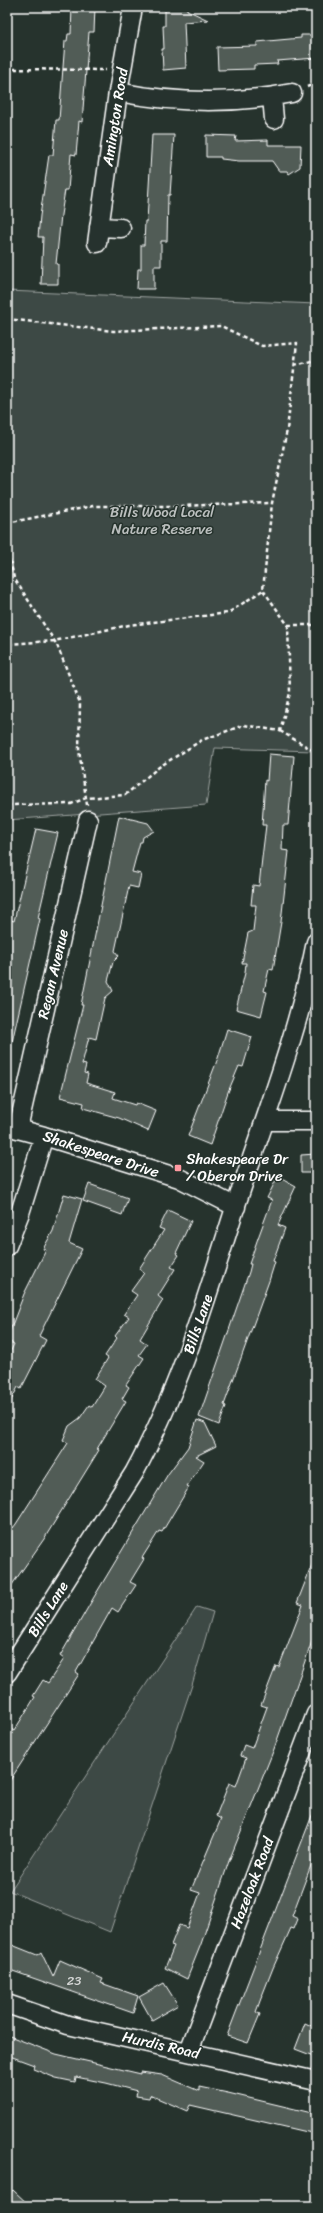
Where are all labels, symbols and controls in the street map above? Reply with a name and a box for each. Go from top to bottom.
street label: Amington Road [94,65,136,169]
park label: Bills Wood Local Nature Reserve [110,499,215,542]
street label: Regan Avenue [30,926,76,1022]
street label: Shakespeare Drive [39,1123,163,1185]
place label: Shakespeare Dr / Oberon Drive [186,1146,289,1189]
marker: Shakespeare Dr / Oberon Drive [173,1163,183,1173]
street label: Bills Lane [176,1290,220,1358]
street label: Bills Lane [21,1576,75,1642]
street label: Hazeloak Road [223,1832,282,1933]
house number: 23 [67,1969,81,1992]
street label: Hurdis Road [120,2023,203,2067]

